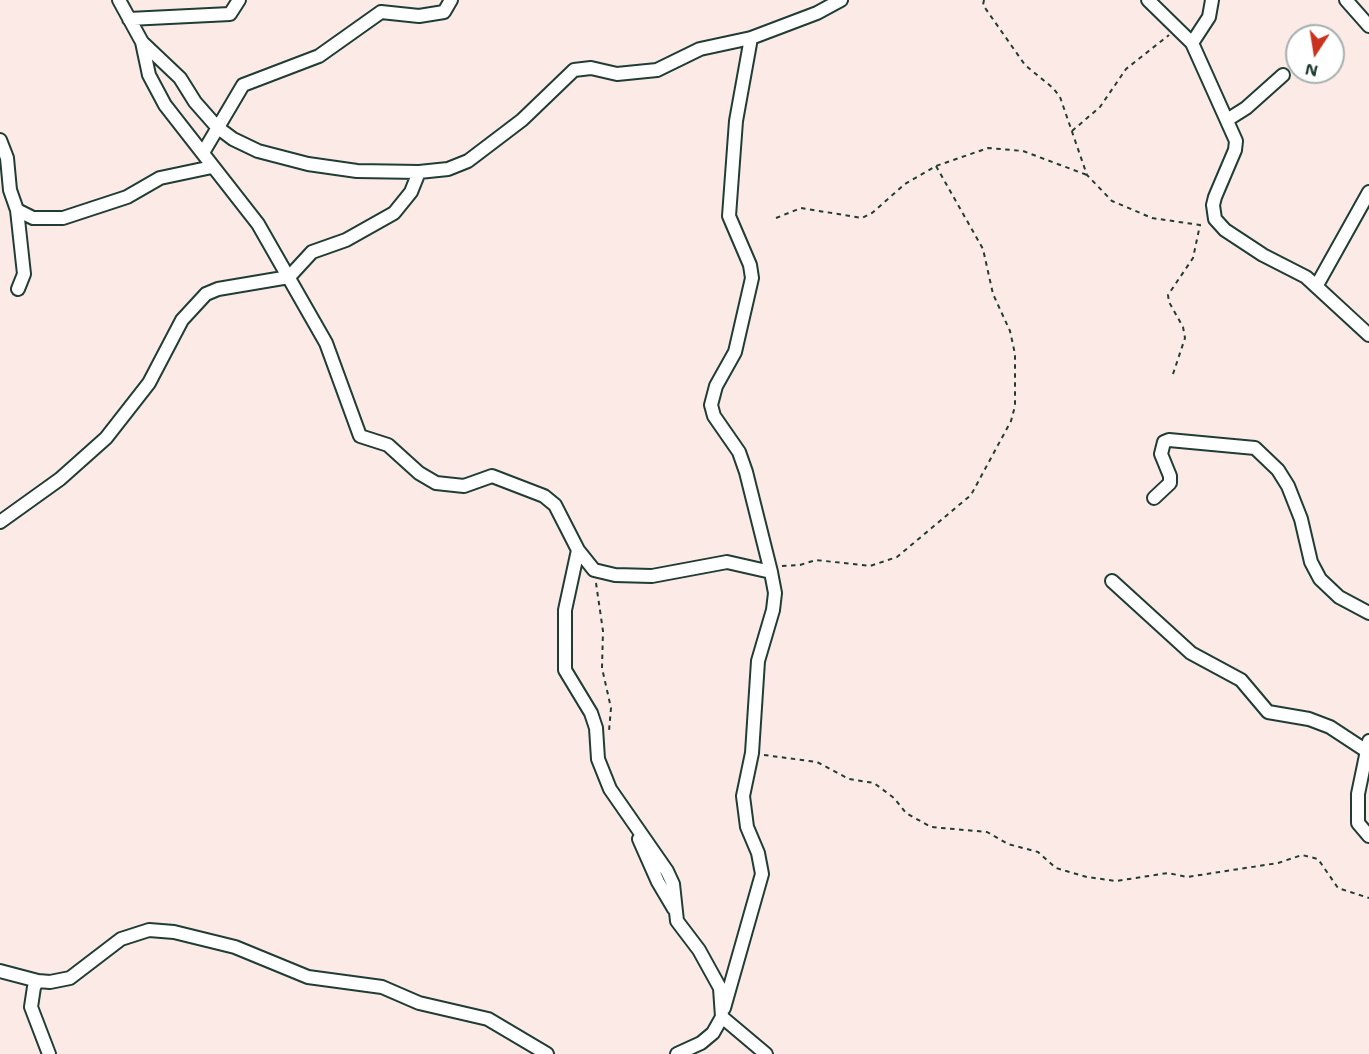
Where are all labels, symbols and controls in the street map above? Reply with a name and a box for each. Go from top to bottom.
north arrow [1285,24,1345,84]
text: N [1303,59,1320,82]

